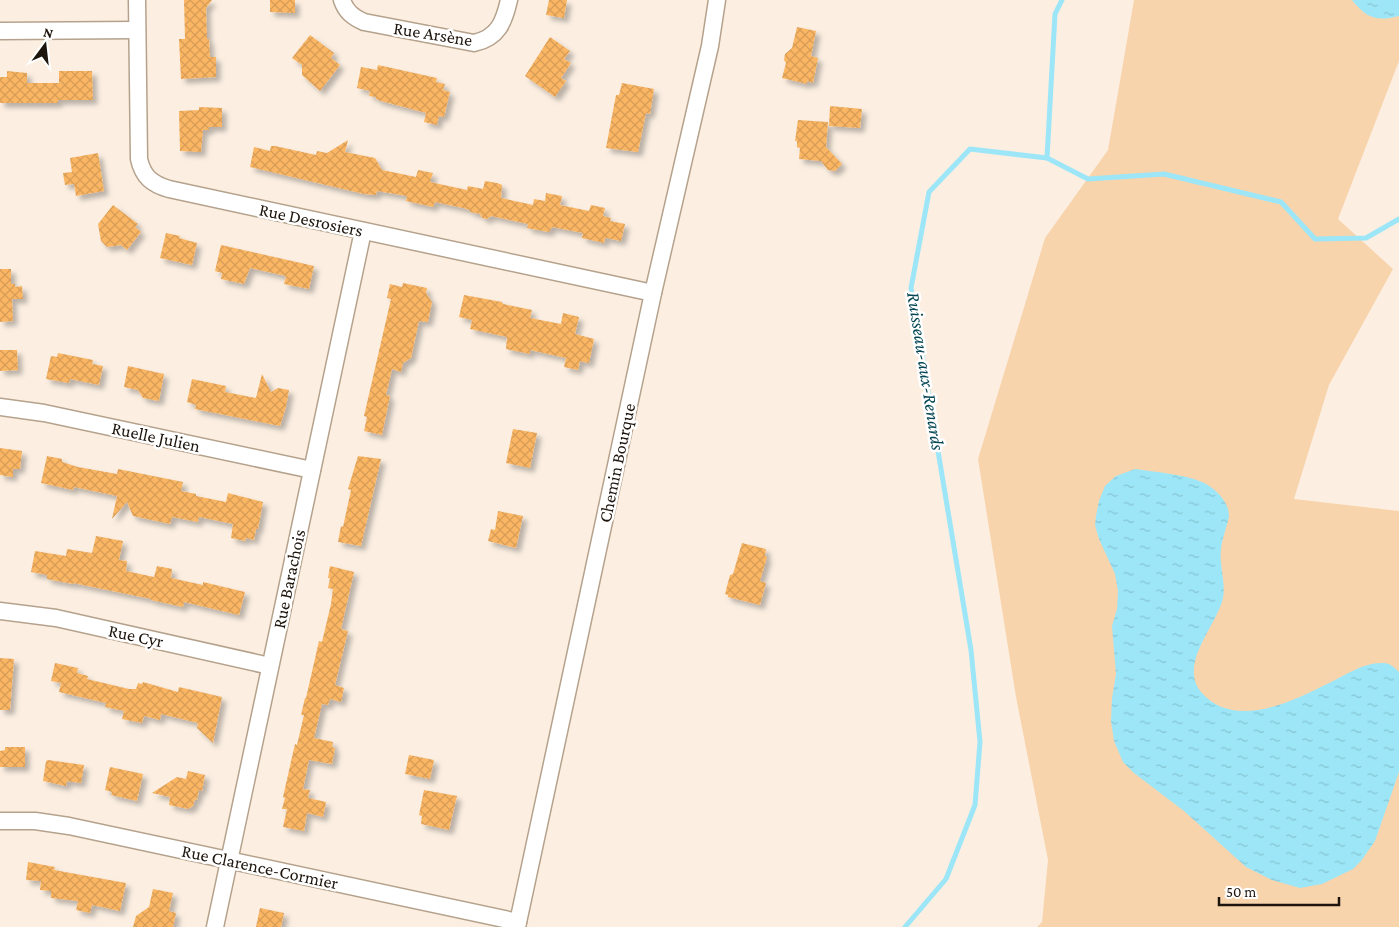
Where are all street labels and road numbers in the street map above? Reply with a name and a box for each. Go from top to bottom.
street label: Rue Arsène [392,18,474,50]
street label: Rue Desrosiers [257,199,365,241]
street label: Chemin Bourque [595,401,639,524]
street label: Ruelle Julien [110,418,202,456]
street label: Rue Barachois [269,528,309,630]
street label: Rue Cyr [107,620,166,652]
street label: Rue Clarence-Cormier [180,841,341,893]

